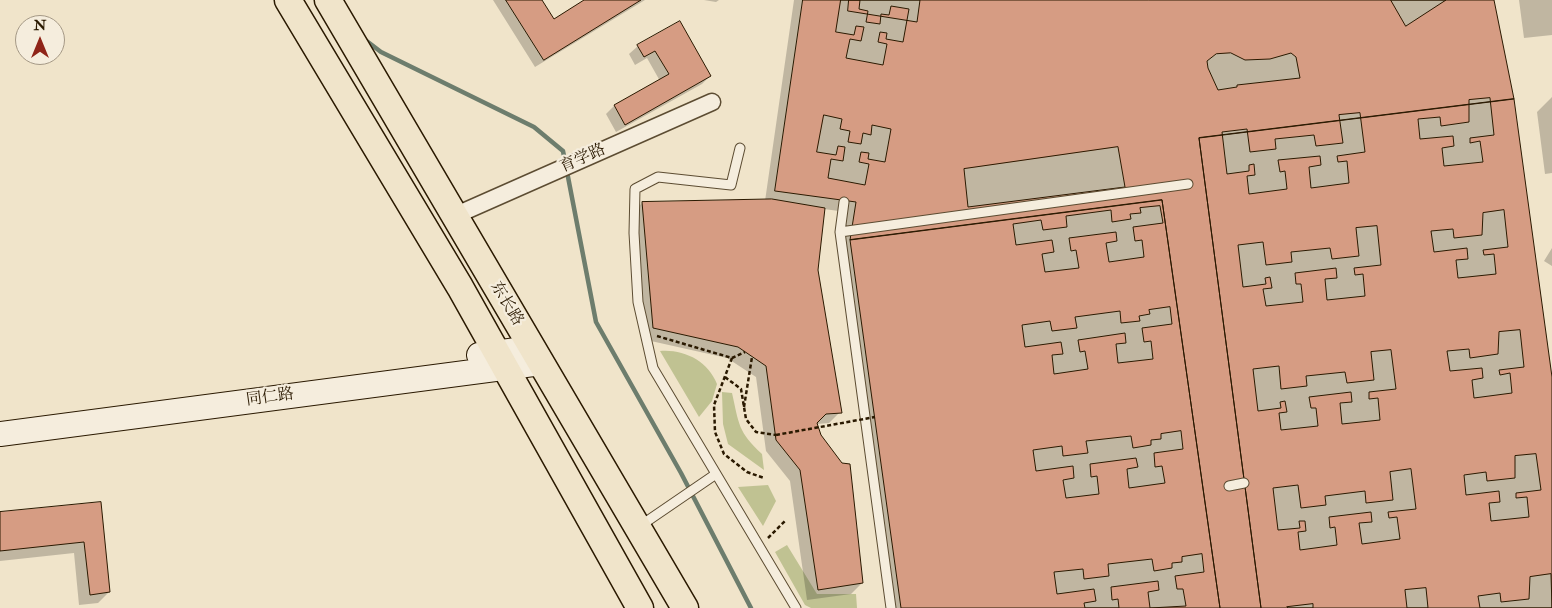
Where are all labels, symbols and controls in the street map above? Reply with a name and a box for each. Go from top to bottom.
north arrow [15,15,65,65]
text: N [34,17,46,34]
street label: 育学路 [557,140,609,178]
street label: 东长路 [485,278,527,330]
street label: 同仁路 [245,385,295,411]

